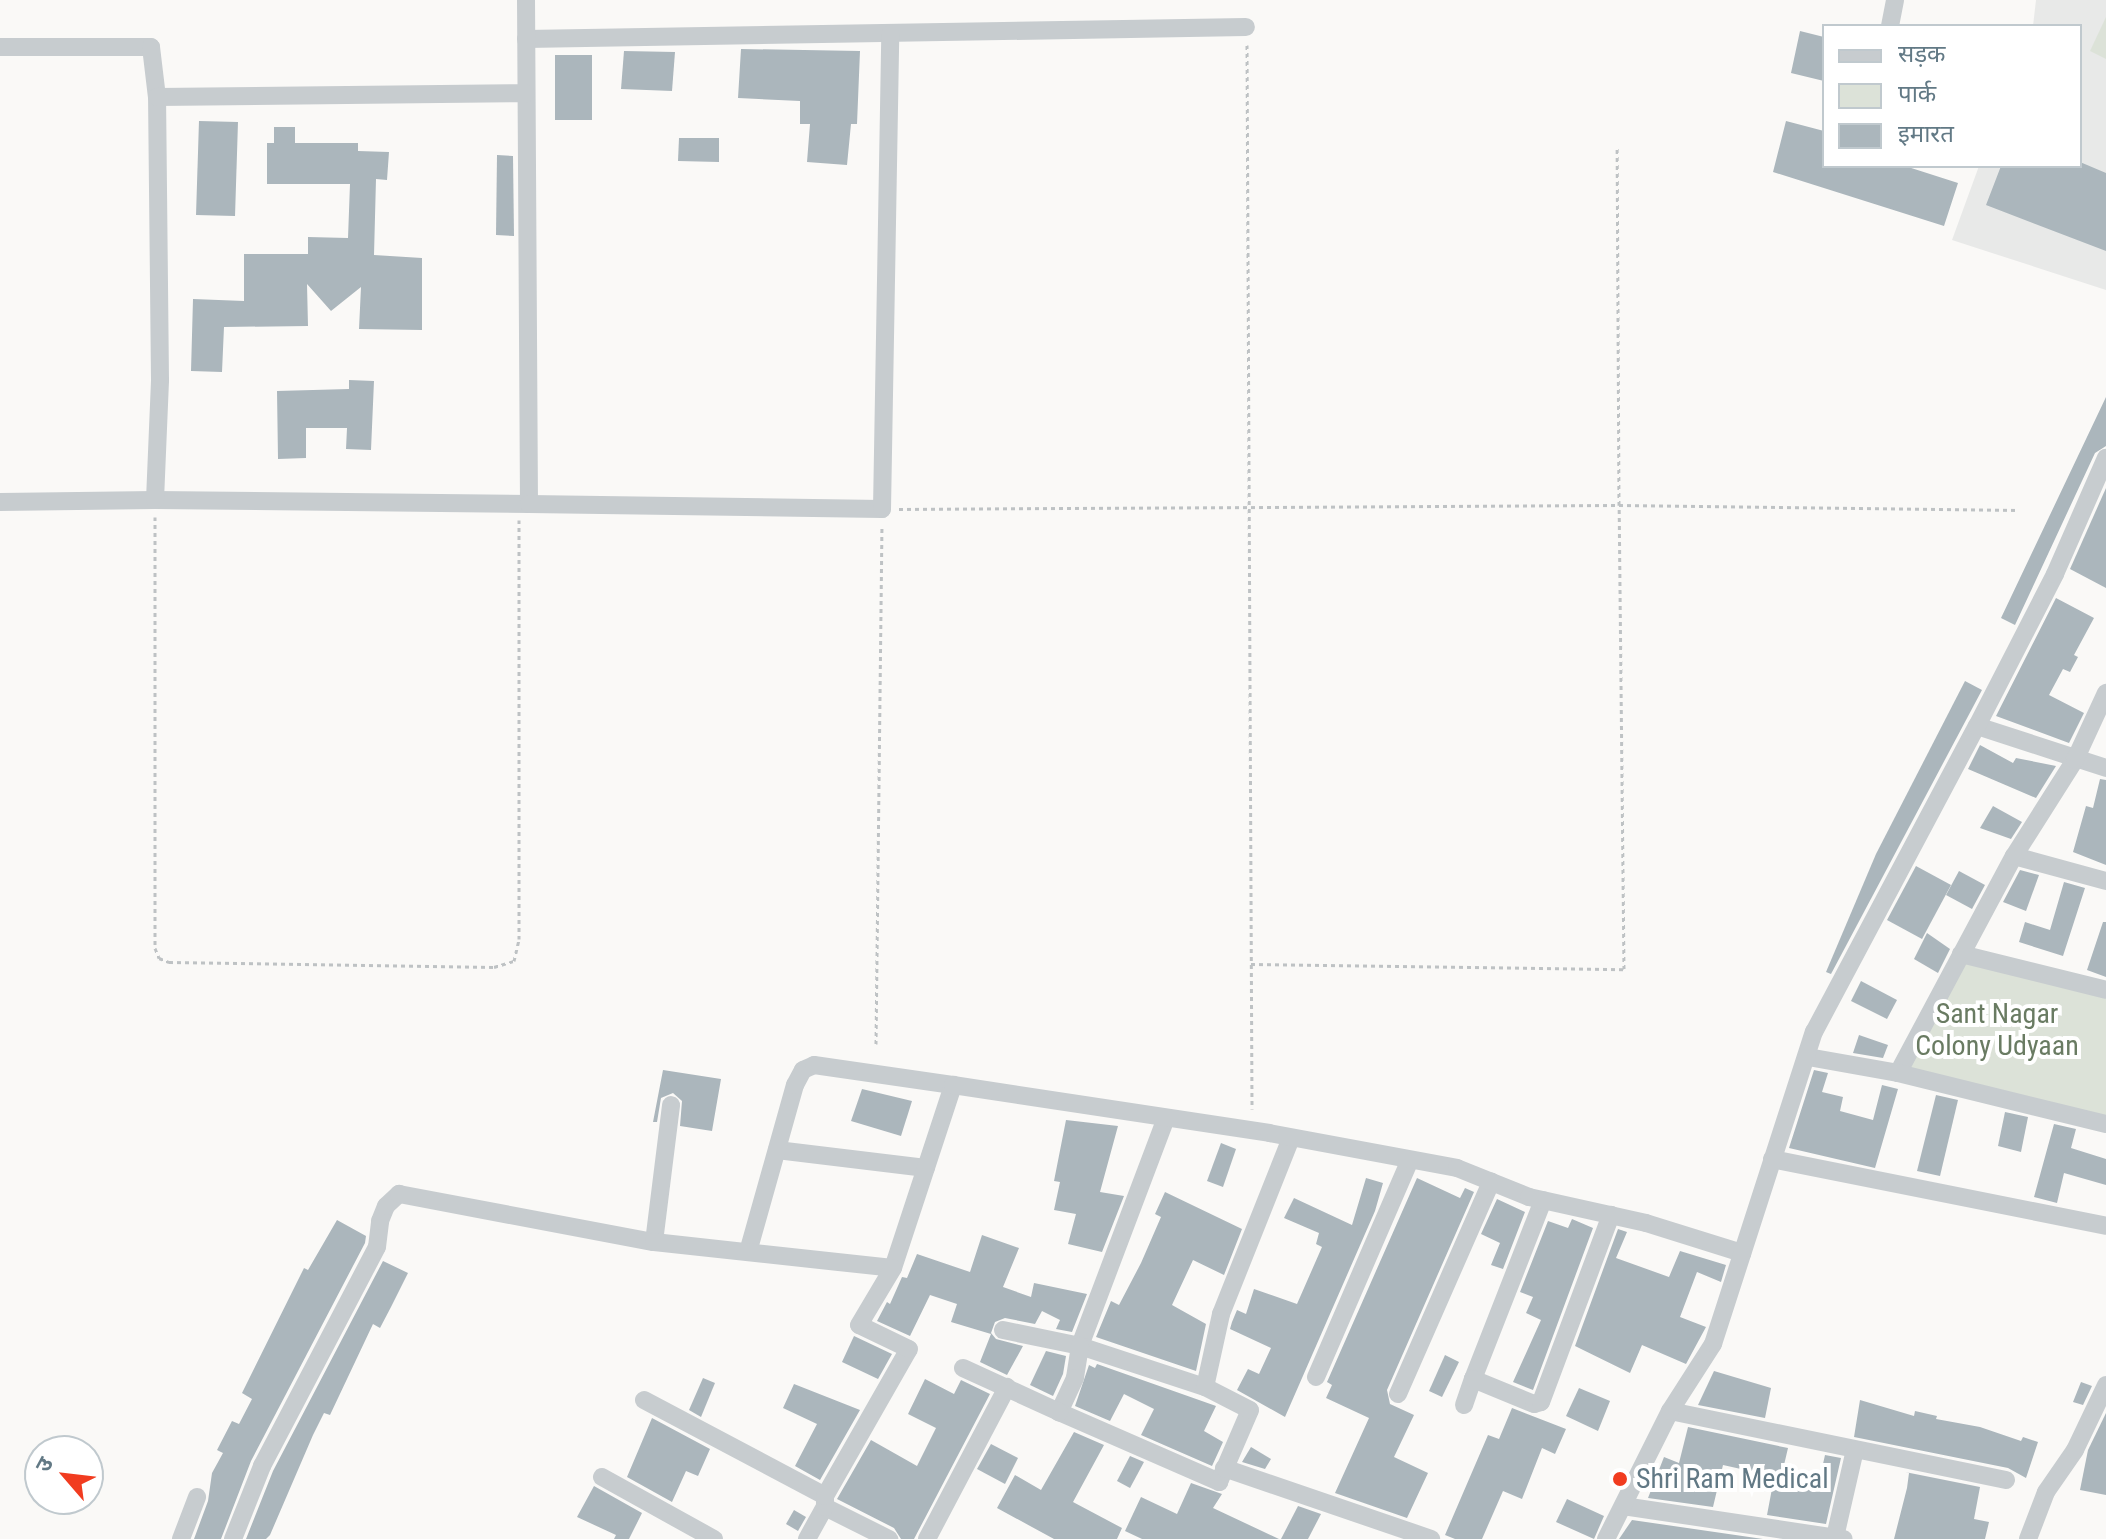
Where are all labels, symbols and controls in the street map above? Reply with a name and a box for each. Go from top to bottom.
legend [1822,24,2082,168]
text: सड़क [1898,40,1946,68]
text: पार्क [1898,80,1936,108]
text: इमारत [1898,120,1954,148]
park label: Sant Nagar Colony Udyaan [1915,997,2079,1063]
north arrow [24,1435,104,1515]
text: उ [30,1453,58,1476]
place label: Shri Ram Medical [1636,1462,1829,1496]
marker: Shri Ram Medical [1611,1470,1629,1488]

